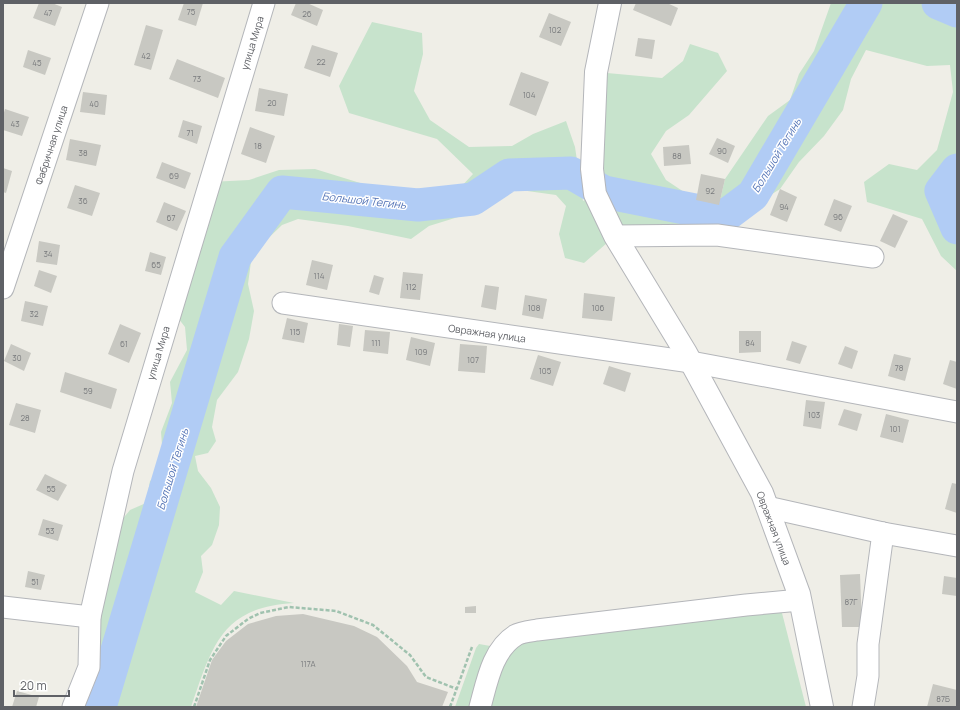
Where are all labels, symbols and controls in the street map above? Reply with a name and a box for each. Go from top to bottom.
house number: 75 [187,6,196,17]
house number: 47 [44,7,52,18]
house number: 26 [302,8,312,19]
street label: улица Мира [237,14,267,72]
house number: 102 [549,24,562,35]
house number: 42 [141,50,151,61]
house number: 22 [316,56,326,67]
house number: 45 [32,57,42,68]
house number: 73 [193,73,201,84]
house number: 104 [523,89,536,100]
house number: 20 [267,97,277,108]
house number: 40 [89,98,99,109]
street label: Фабричная улица [32,103,70,187]
water label: Большой Тегинь [748,114,805,195]
house number: 43 [10,118,20,129]
house number: 71 [186,127,194,138]
house number: 18 [254,140,262,151]
house number: 90 [717,145,727,156]
house number: 38 [78,147,88,158]
house number: 88 [672,150,682,161]
house number: 69 [169,170,179,181]
house number: 92 [705,185,715,196]
water label: Большой Тегинь [321,188,408,212]
house number: 36 [78,195,88,206]
house number: 94 [779,201,789,212]
house number: 96 [833,211,843,222]
house number: 67 [167,212,175,223]
house number: 34 [43,248,53,259]
house number: 65 [151,259,161,270]
house number: 114 [314,270,325,281]
house number: 112 [406,281,417,292]
house number: 108 [528,302,541,313]
house number: 106 [592,302,605,313]
house number: 32 [30,308,39,319]
street label: Овражная улица [447,321,527,345]
street label: улица Мира [143,324,173,382]
house number: 115 [290,326,301,337]
house number: 111 [371,337,381,348]
house number: 84 [745,337,755,348]
house number: 61 [120,338,128,349]
house number: 109 [415,346,428,357]
house number: 30 [12,352,22,363]
house number: 107 [467,354,479,365]
house number: 78 [895,362,904,373]
house number: 105 [539,365,552,376]
house number: 59 [83,385,93,396]
house number: 103 [808,409,820,420]
house number: 28 [20,412,30,423]
house number: 101 [889,423,901,434]
water label: Большой Тегинь [152,425,192,512]
house number: 55 [46,483,56,494]
street label: Овражная улица [753,489,795,567]
house number: 53 [45,525,55,536]
house number: 51 [31,576,39,587]
house number: 87Г [845,596,858,607]
house number: 117А [300,658,316,669]
scale bar [14,672,69,698]
text: 20 m [20,677,47,694]
house number: 87Б [936,693,950,704]

